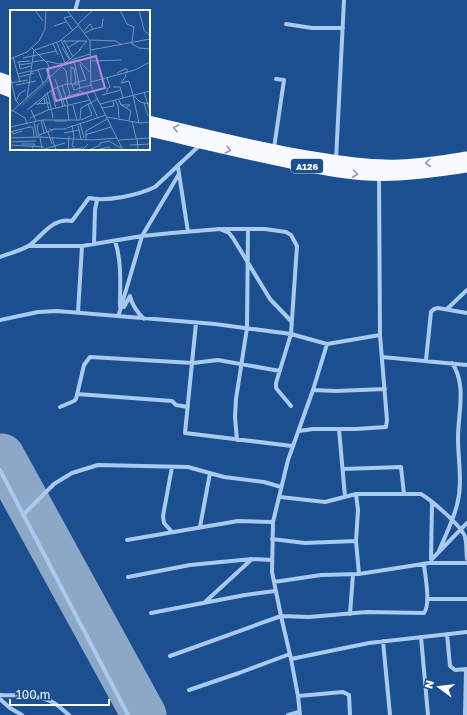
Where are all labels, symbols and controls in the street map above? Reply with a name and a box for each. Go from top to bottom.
inset map [10,10,150,150]
one-way arrow [173,124,180,132]
one-way arrow [224,145,231,153]
one-way arrow [425,158,431,167]
road number: A126 [291,159,323,173]
one-way arrow [352,169,358,178]
north arrow [419,667,459,707]
text: N [421,679,436,690]
scale bar [10,681,109,707]
text: 100 m [16,687,50,702]

